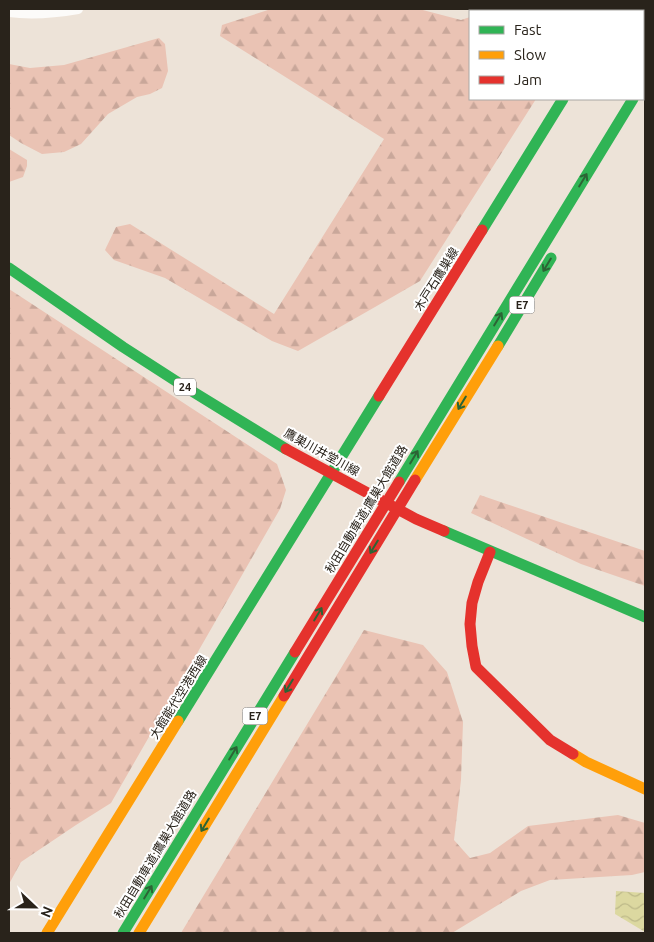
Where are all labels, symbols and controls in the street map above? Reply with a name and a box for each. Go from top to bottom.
legend [469,10,644,100]
text: Fast [514,21,542,38]
text: Slow [514,46,547,63]
text: Jam [514,71,542,88]
one-way arrow [578,173,589,187]
street label: 木戸石鷹巣線 [411,245,461,313]
one-way arrow [541,257,551,271]
road number: E7 [510,296,534,314]
one-way arrow [494,312,504,326]
road number: 24 [174,378,196,396]
one-way arrow [457,396,467,410]
street label: 鷹巣川井堂川線 [282,426,362,478]
street label: 秋田自動車道;鷹巣大館道路 [323,443,409,575]
one-way arrow [409,451,419,465]
one-way arrow [369,540,379,554]
one-way arrow [313,608,323,622]
street label: 大館能代空港西線 [147,653,209,741]
one-way arrow [284,679,294,693]
road number: E7 [242,708,268,724]
one-way arrow [228,746,238,760]
street label: 秋田自動車道;鷹巣大館道路 [112,788,198,920]
one-way arrow [199,817,209,831]
north arrow [10,882,60,932]
one-way arrow [144,885,154,899]
text: N [38,904,56,920]

